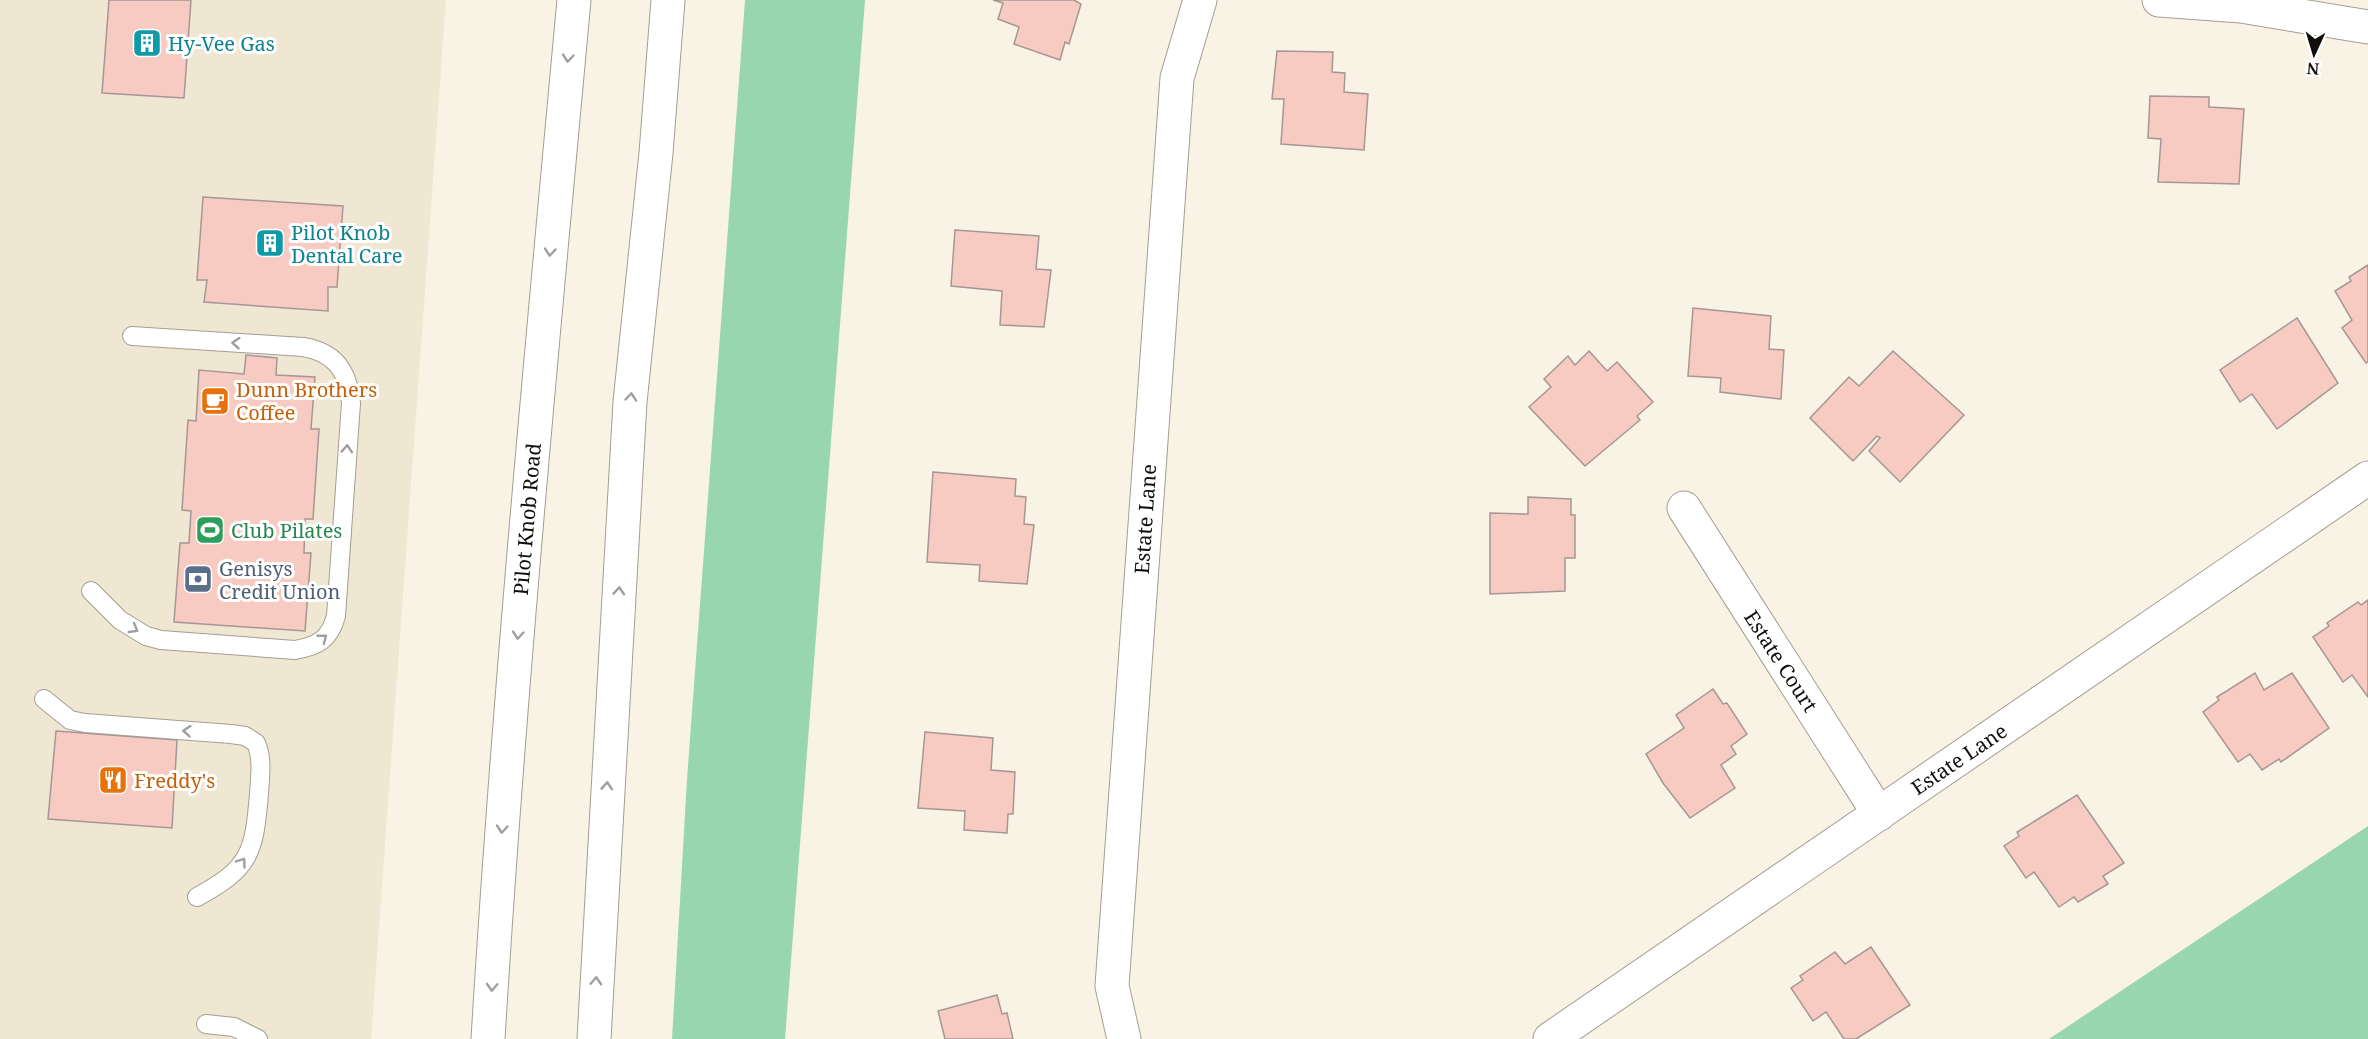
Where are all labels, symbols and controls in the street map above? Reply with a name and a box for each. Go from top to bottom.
north arrow [2284,24,2344,84]
building icon: Hy-Vee Gas [131,27,163,59]
place label: Hy-Vee Gas [168,30,275,57]
one-way arrow [562,54,575,63]
text: N [2306,58,2320,80]
place label: Pilot Knob Dental Care [291,219,403,269]
building icon: Pilot Knob Dental Care [254,227,286,259]
one-way arrow [544,248,557,257]
one-way arrow [232,336,241,349]
place label: Dunn Brothers Coffee [236,376,377,426]
cafe icon: Dunn Brothers Coffee [199,385,231,417]
one-way arrow [624,392,637,401]
street label: Pilot Knob Road [507,442,547,596]
one-way arrow [341,444,354,453]
street label: Estate Lane [1128,463,1162,575]
sports icon: Club Pilates [194,514,226,546]
place label: Club Pilates [231,517,342,544]
place label: Genisys Credit Union [219,555,340,605]
bank icon: Genisys Credit Union [182,563,214,595]
one-way arrow [612,587,625,596]
street label: Estate Court [1738,605,1824,717]
one-way arrow [128,622,138,634]
one-way arrow [512,631,525,640]
one-way arrow [316,635,327,646]
street label: Estate Lane [1906,717,2012,801]
one-way arrow [183,724,192,737]
restaurant icon: Freddy's [97,764,129,796]
place label: Freddy's [134,767,215,794]
one-way arrow [600,781,613,790]
one-way arrow [496,825,509,834]
one-way arrow [235,858,246,869]
one-way arrow [590,976,603,985]
one-way arrow [485,982,498,991]

